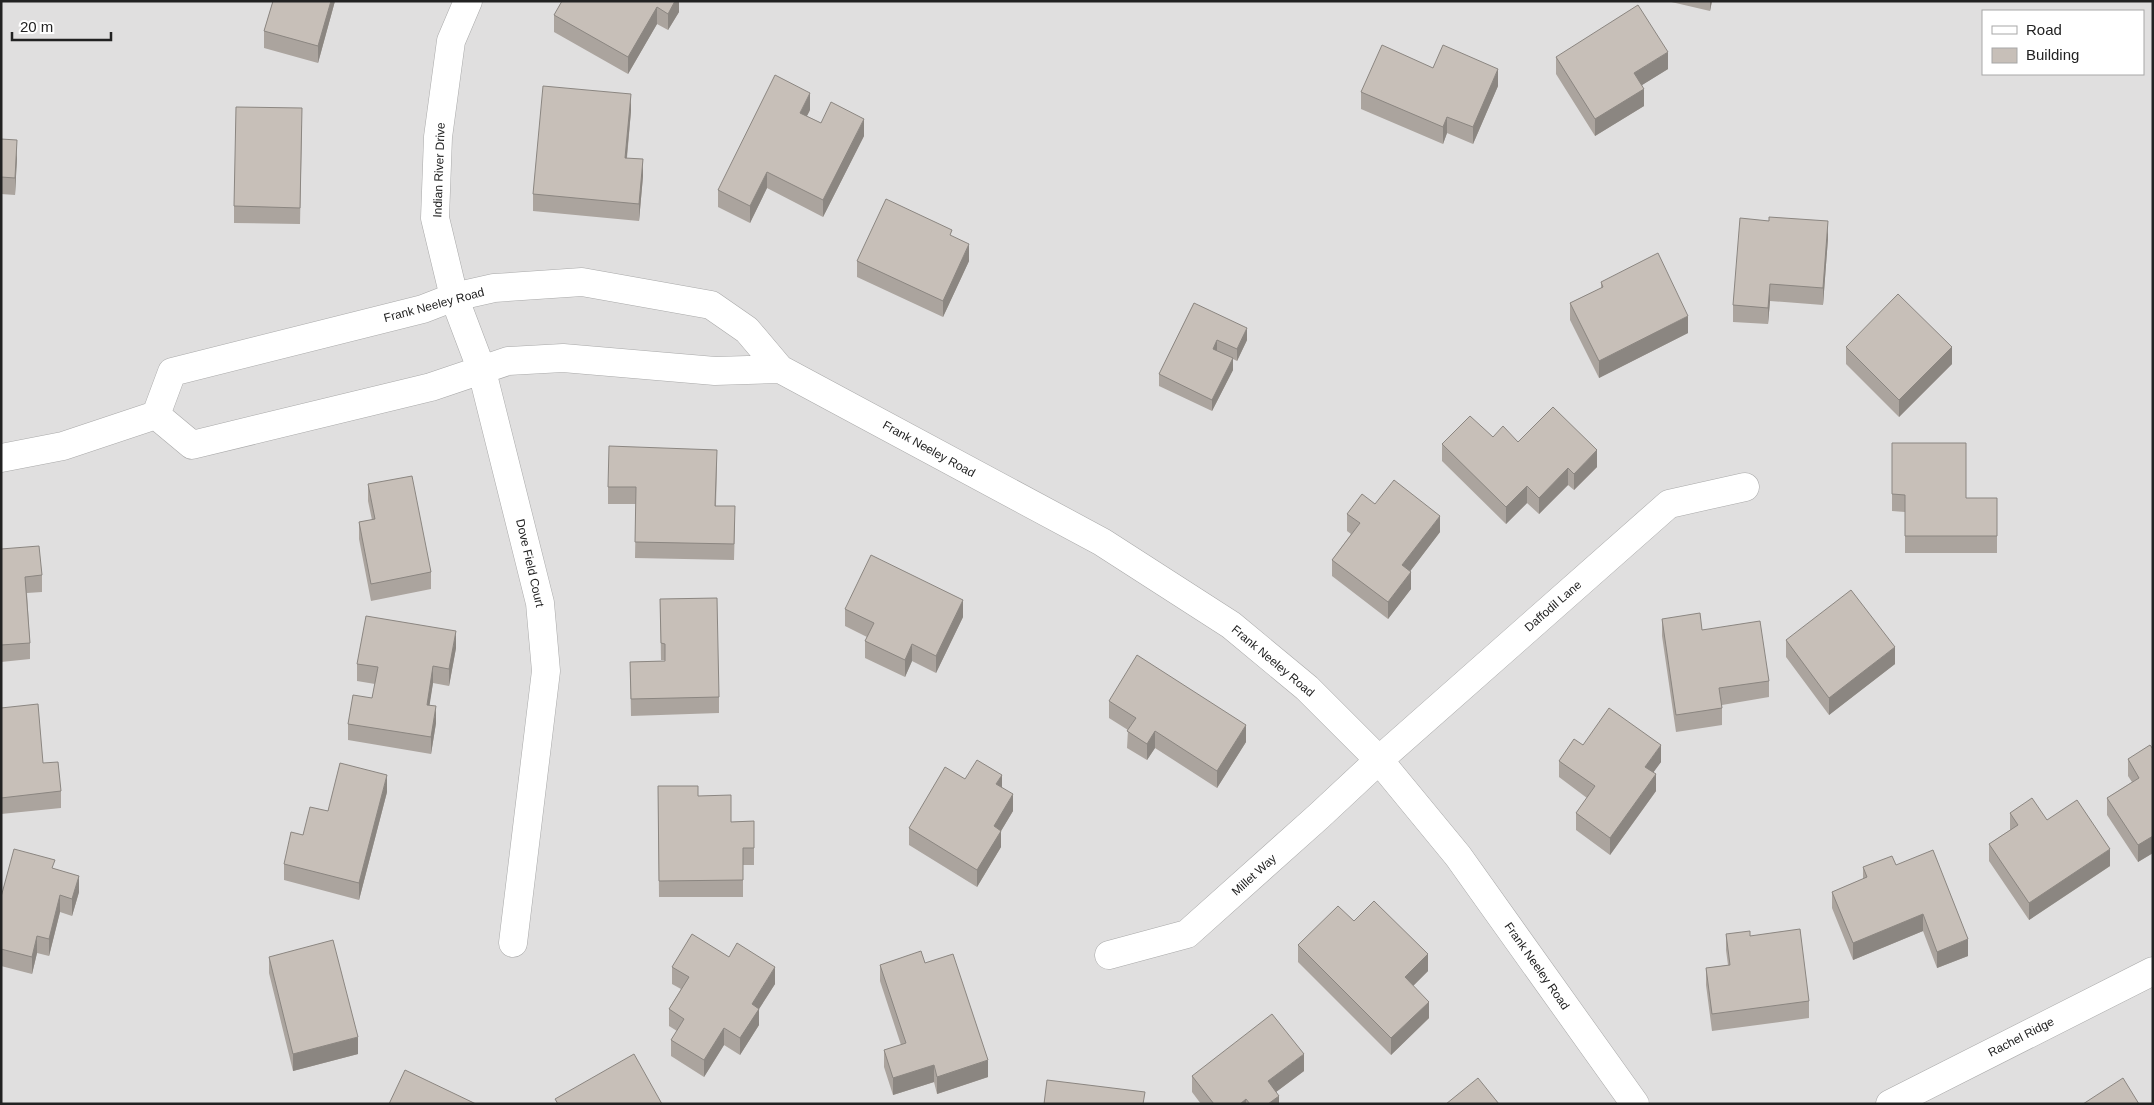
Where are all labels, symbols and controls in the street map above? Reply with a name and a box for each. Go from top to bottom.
scale bar [12,10,111,42]
legend [1982,10,2144,75]
text: 20 m [20,18,53,35]
text: Road [2026,21,2062,38]
text: Building [2026,46,2079,63]
street label: Indian River Drive [430,122,448,218]
street label: Frank Neeley Road [382,285,486,325]
street label: Frank Neeley Road [880,418,978,480]
street label: Dove Field Court [513,518,547,609]
street label: Daffodil Lane [1522,577,1584,634]
street label: Frank Neeley Road [1229,622,1317,700]
street label: Millet Way [1229,851,1279,899]
street label: Frank Neeley Road [1502,920,1572,1012]
street label: Rachel Ridge [1986,1014,2057,1060]

